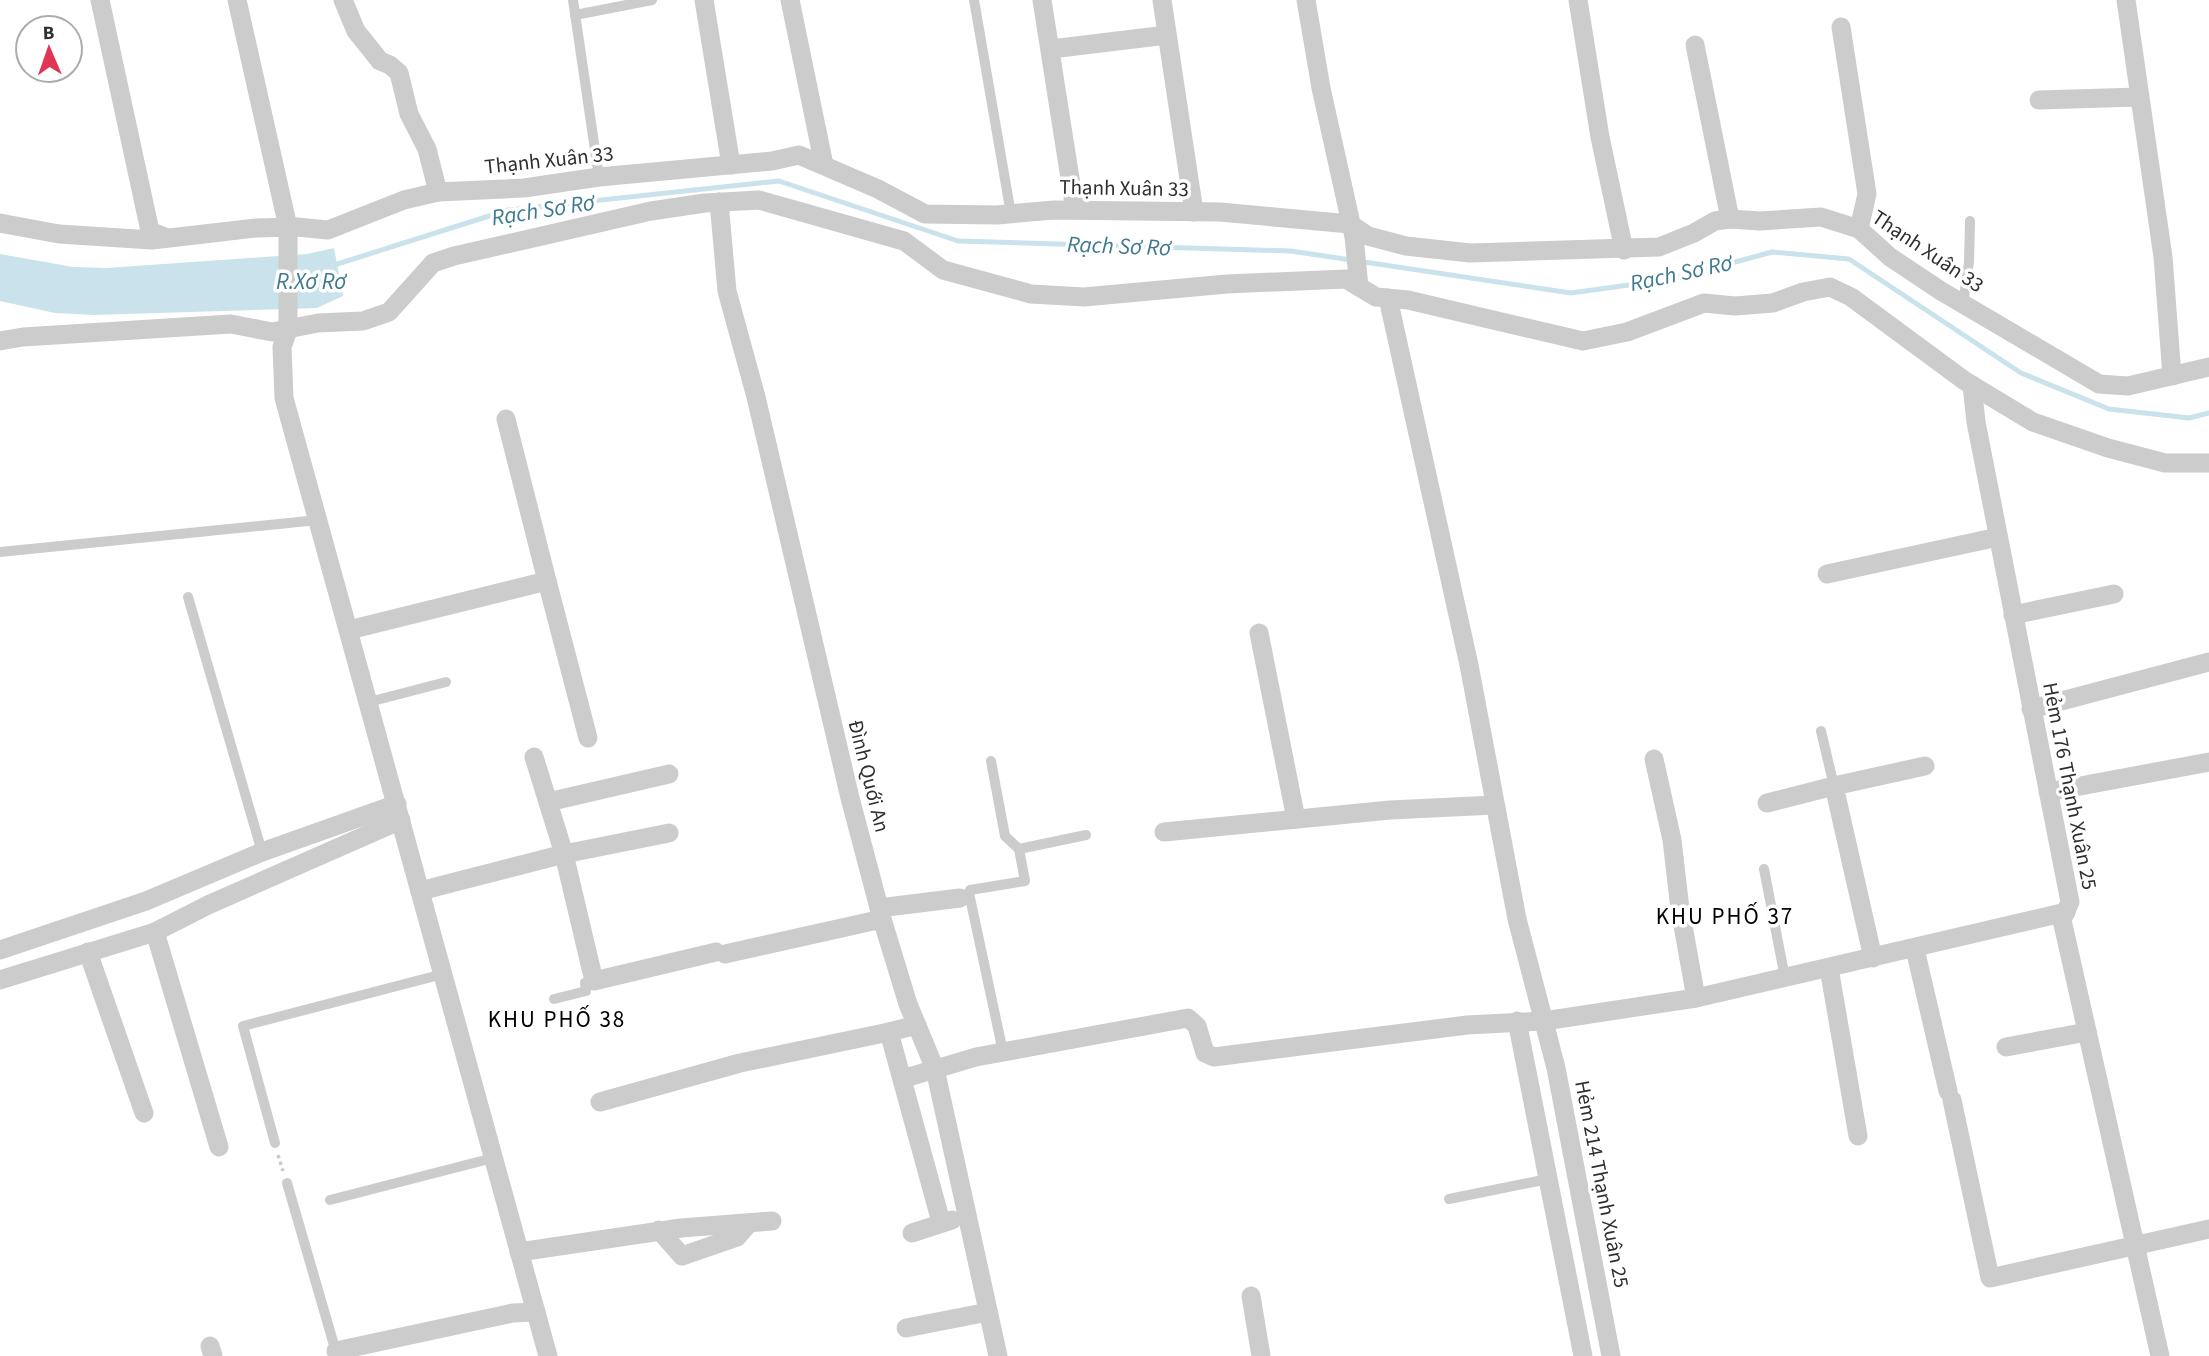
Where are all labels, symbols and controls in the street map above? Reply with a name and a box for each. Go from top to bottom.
north arrow [14,14,84,84]
text: B [42,20,55,47]
street label: Thạnh Xuân 33 [483,138,615,182]
street label: Thạnh Xuân 33 [1059,172,1189,204]
water label: Rạch Sơ Rơ [489,185,598,234]
street label: Thạnh Xuân 33 [1866,202,1990,300]
water label: Rạch Sơ Rơ [1066,228,1173,264]
water label: Rạch Sơ Rơ [1627,246,1736,300]
water label: R.Xơ Rơ [276,265,347,298]
street label: Hẻm 176 Thạnh Xuân 25 [2035,680,2105,892]
street label: Đình Quới An [841,717,897,835]
district label: KHU PHỐ 37 [1656,900,1794,933]
district label: KHU PHỐ 38 [488,1003,626,1036]
street label: Hẻm 214 Thạnh Xuân 25 [1567,1078,1637,1290]

